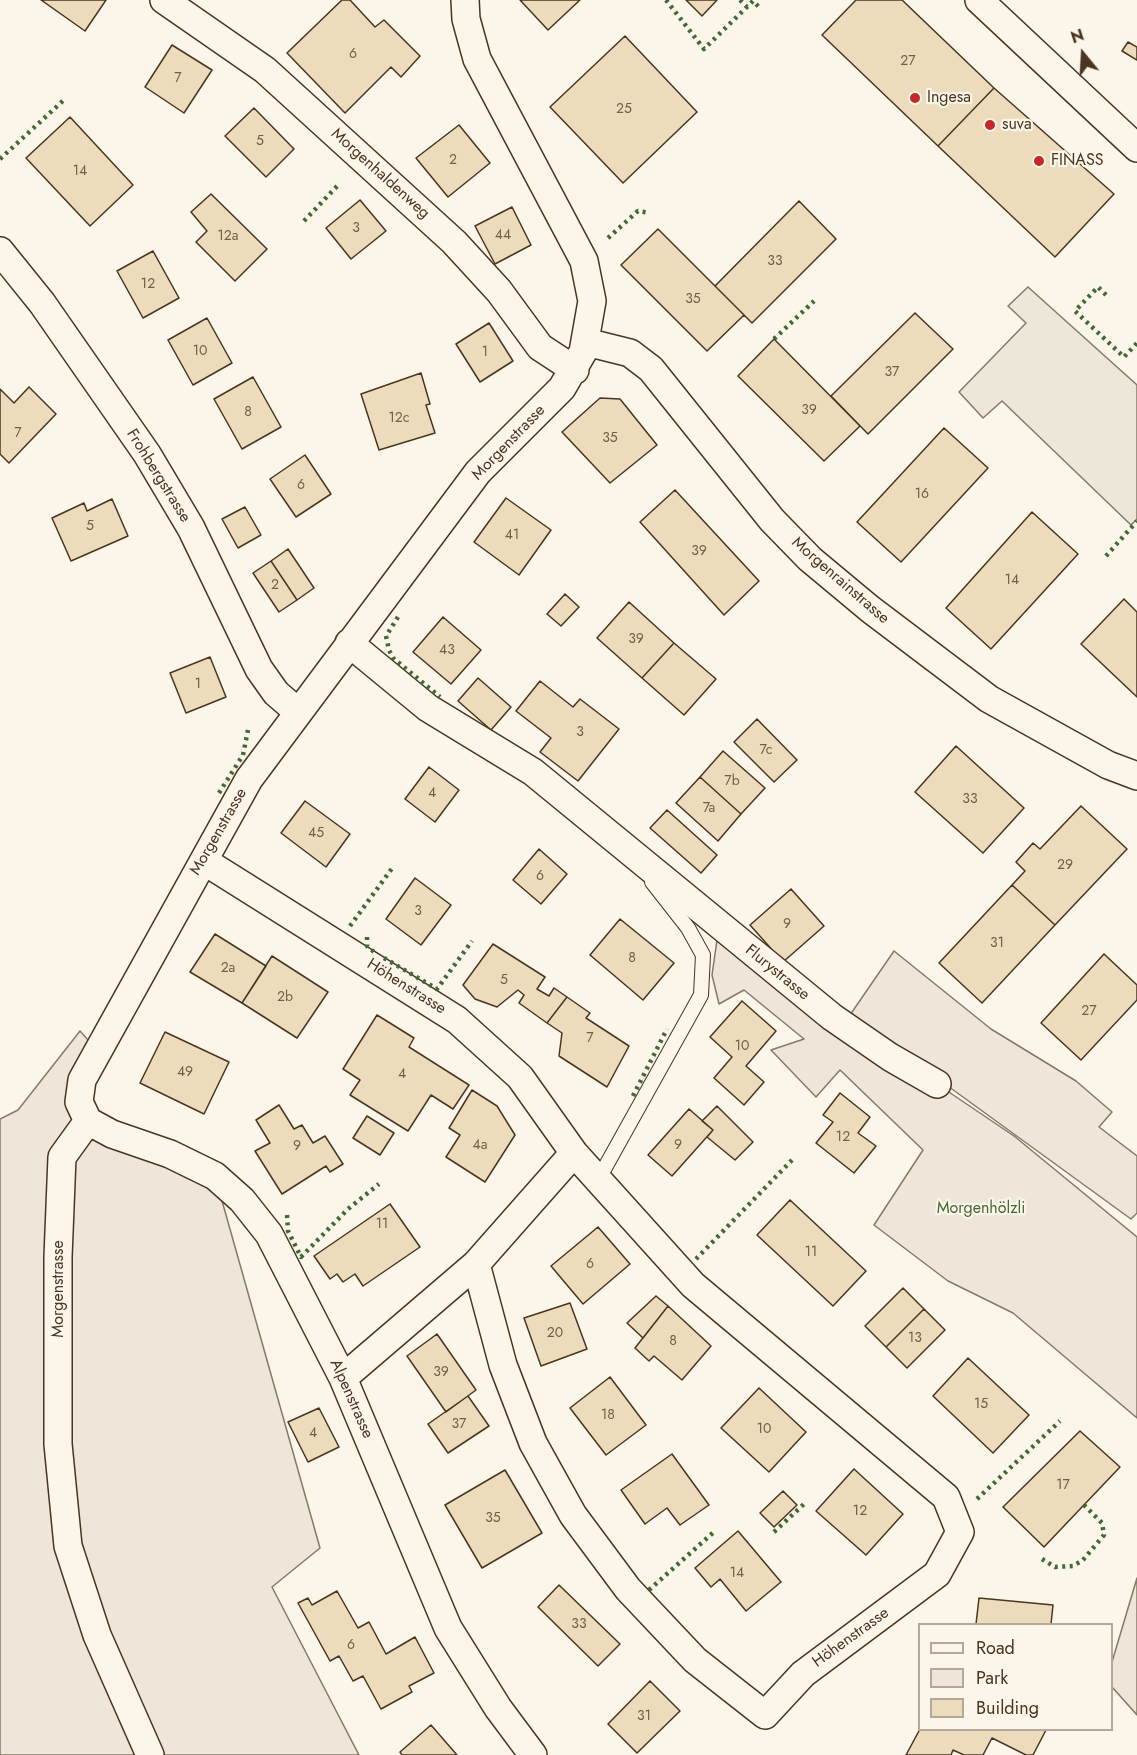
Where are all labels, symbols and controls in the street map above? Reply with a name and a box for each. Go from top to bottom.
north arrow [1053,24,1113,84]
text: N [1068,24,1087,49]
house number: 6 [349,47,357,63]
house number: 27 [900,54,916,70]
house number: 7 [174,71,182,87]
place label: Ingesa [927,88,971,108]
marker: Ingesa [908,91,922,105]
house number: 25 [616,102,632,118]
place label: suva [1002,115,1032,135]
marker: suva [983,118,997,132]
street label: Morgenhaldenweg [327,125,433,223]
house number: 5 [256,134,264,150]
place label: FINASS [1051,151,1103,171]
house number: 2 [449,153,457,169]
marker: FINASS [1032,154,1046,168]
house number: 14 [73,164,87,180]
house number: 3 [352,221,360,237]
house number: 44 [495,228,511,244]
house number: 12a [218,229,238,245]
house number: 33 [767,254,783,270]
house number: 12 [141,277,155,293]
house number: 35 [685,292,701,308]
house number: 10 [193,344,207,360]
house number: 1 [482,345,488,361]
house number: 37 [885,365,899,381]
street label: Morgenstrasse [468,401,550,485]
house number: 39 [801,403,817,419]
house number: 8 [244,405,252,421]
house number: 12c [389,411,409,427]
house number: 7 [14,426,22,442]
street label: Frohbergstrasse [122,426,194,526]
house number: 35 [602,431,618,447]
house number: 6 [297,478,305,494]
house number: 16 [915,487,929,503]
house number: 5 [86,519,94,535]
house number: 41 [505,528,519,544]
street label: Morgenrainstrasse [787,533,893,629]
house number: 39 [691,544,707,560]
house number: 14 [1005,573,1019,589]
house number: 2 [271,578,279,594]
house number: 39 [628,632,644,648]
house number: 43 [439,643,455,659]
house number: 1 [195,677,201,693]
house number: 3 [576,725,584,741]
house number: 7c [760,743,772,759]
house number: 7b [724,774,740,790]
street label: Morgenstrasse [186,785,252,879]
house number: 4 [428,786,436,802]
house number: 33 [962,792,978,808]
house number: 7a [703,801,715,817]
house number: 45 [308,826,324,842]
house number: 29 [1057,858,1073,874]
house number: 6 [536,869,544,885]
house number: 3 [414,904,422,920]
house number: 9 [783,917,791,933]
house number: 31 [990,936,1004,952]
street label: Flurystrasse [741,941,813,1005]
house number: 8 [628,951,636,967]
street label: Höhenstrasse [363,955,449,1019]
house number: 2a [221,961,235,977]
house number: 5 [500,973,508,989]
house number: 2b [277,990,293,1006]
house number: 27 [1081,1004,1097,1020]
house number: 7 [586,1031,594,1047]
house number: 10 [735,1039,749,1055]
house number: 49 [177,1065,193,1081]
house number: 4 [398,1067,406,1083]
house number: 12 [836,1130,850,1146]
house number: 4a [473,1138,487,1154]
house number: 9 [674,1138,682,1154]
house number: 9 [293,1139,301,1155]
park label: Morgenhölzli [937,1199,1025,1219]
house number: 11 [376,1217,388,1233]
street label: Morgenstrasse [49,1240,69,1338]
house number: 11 [805,1245,817,1261]
house number: 6 [586,1257,594,1273]
house number: 20 [547,1326,563,1342]
house number: 13 [908,1331,922,1347]
house number: 8 [669,1334,677,1350]
street label: Alpenstrasse [325,1356,377,1442]
house number: 39 [433,1365,449,1381]
house number: 15 [974,1397,988,1413]
house number: 18 [601,1408,615,1424]
house number: 37 [452,1417,466,1433]
house number: 10 [757,1422,771,1438]
house number: 4 [309,1426,317,1442]
house number: 17 [1056,1478,1070,1494]
house number: 12 [853,1504,867,1520]
house number: 35 [485,1511,501,1527]
house number: 14 [730,1566,744,1582]
street label: Höhenstrasse [809,1604,893,1672]
house number: 33 [571,1617,587,1633]
legend [918,1623,1113,1731]
text: Road [976,1635,1015,1661]
house number: 6 [347,1638,355,1654]
text: Park [976,1665,1008,1691]
text: Building [976,1695,1039,1721]
house number: 31 [637,1709,651,1725]

